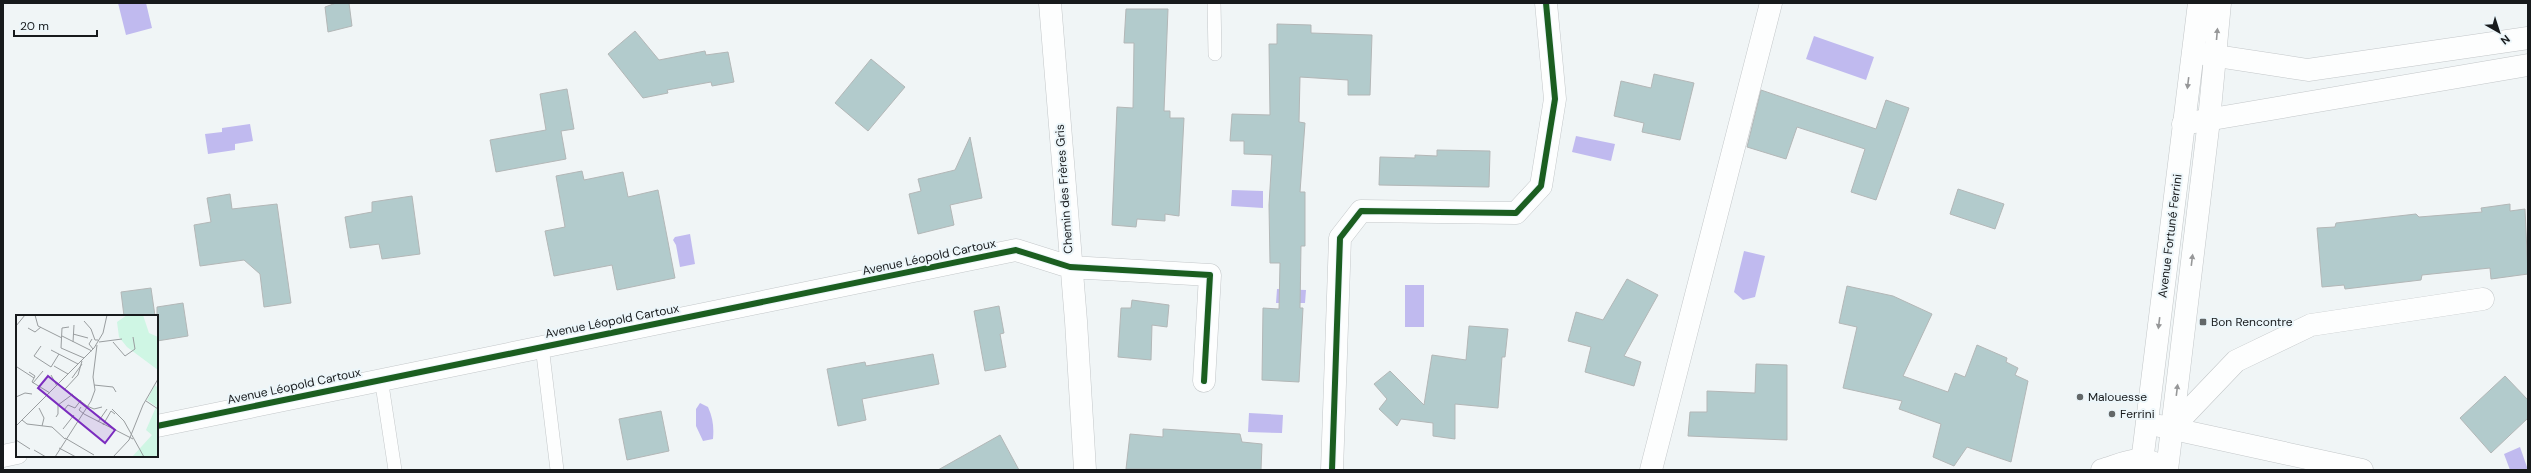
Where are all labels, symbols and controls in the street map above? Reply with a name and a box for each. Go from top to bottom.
scale bar [14,12,97,38]
north arrow [2479,12,2519,52]
text: 20 m [20,18,49,34]
one-way arrow [2214,28,2221,40]
text: N [2498,32,2513,48]
one-way arrow [2185,77,2191,89]
street label: Chemin des Frères Gris [1051,124,1077,254]
street label: Avenue Fortuné Ferrini [2154,173,2186,299]
street label: Avenue Léopold Cartoux [861,235,997,279]
one-way arrow [2189,254,2195,267]
street label: Avenue Léopold Cartoux [544,300,680,342]
place label: Bon Rencontre [2211,314,2293,330]
inset map [16,315,158,457]
one-way arrow [2156,317,2162,330]
marker: Bon Rencontre [2198,317,2208,327]
street label: Avenue Léopold Cartoux [226,364,362,408]
one-way arrow [2174,384,2180,396]
place label: Malouesse [2088,389,2147,405]
marker: Malouesse [2075,392,2085,402]
place label: Ferrini [2120,406,2155,422]
marker: Ferrini [2107,409,2117,419]

